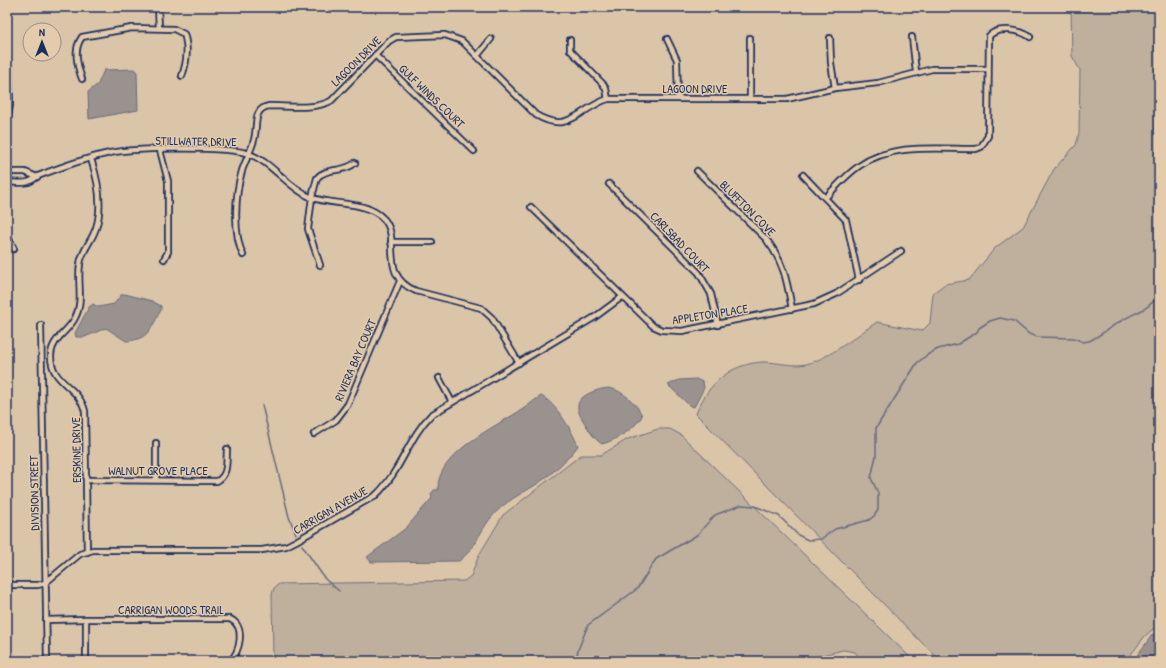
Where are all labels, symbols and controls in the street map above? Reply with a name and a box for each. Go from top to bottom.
north arrow [22,22,62,62]
text: N [39,25,45,39]
street label: LAGOON DRIVE [327,32,385,90]
street label: GULF WINDS COURT [395,60,469,132]
street label: LAGOON DRIVE [663,80,728,97]
street label: STILLWATER DRIVE [155,132,237,150]
street label: BLUFFTON COVE [716,176,780,240]
street label: CARLSBAD COURT [646,208,714,277]
street label: APPLETON PLACE [671,300,750,328]
street label: RIVIERA BAY COURT [330,316,380,404]
street label: ERSKINE DRIVE [67,416,85,483]
street label: DIVISION STREET [25,455,43,531]
street label: WALNUT GROVE PLACE [108,462,209,479]
street label: CARRIGAN AVENUE [290,482,371,538]
street label: CARRIGAN WOODS TRAIL [118,601,224,618]

